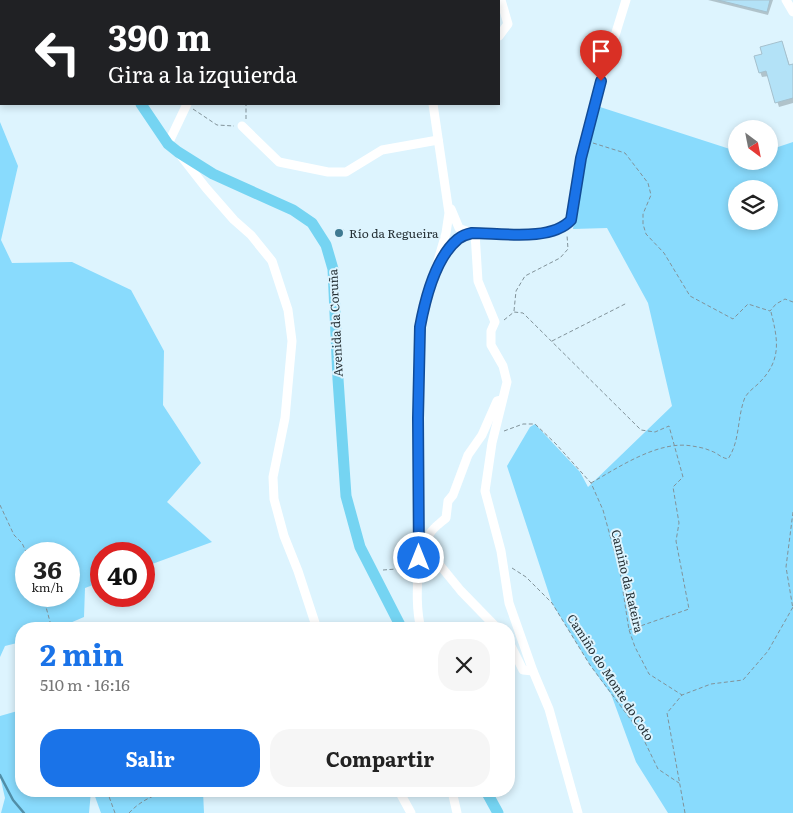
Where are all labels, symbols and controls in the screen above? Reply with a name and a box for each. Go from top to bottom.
text: 390 m [108,10,211,62]
icon: left [25,20,90,85]
pin [580,30,622,81]
icon: arrive [587,37,615,65]
text: Gira a la izquierda [108,57,297,90]
north arrow [728,120,778,170]
map controls [728,120,778,230]
button: layers [728,180,778,230]
place label: Río da Regueira [349,224,439,242]
marker: Río da Regueira [333,227,345,239]
street label: Avenida da Coruña [323,268,347,377]
street label: Camiño da Rateira [607,528,649,635]
position arrow [392,531,444,583]
speed limit sign: 40 [90,542,155,607]
text: 36 [33,550,62,587]
text: km/h [32,578,63,596]
street label: Camiño do Monte do Coto [563,610,659,744]
text: 2 min [40,631,124,675]
button: close [438,639,490,691]
text: 510 m · 16:16 [40,672,130,696]
button: Salir [40,729,260,787]
button: Compartir [270,729,490,787]

